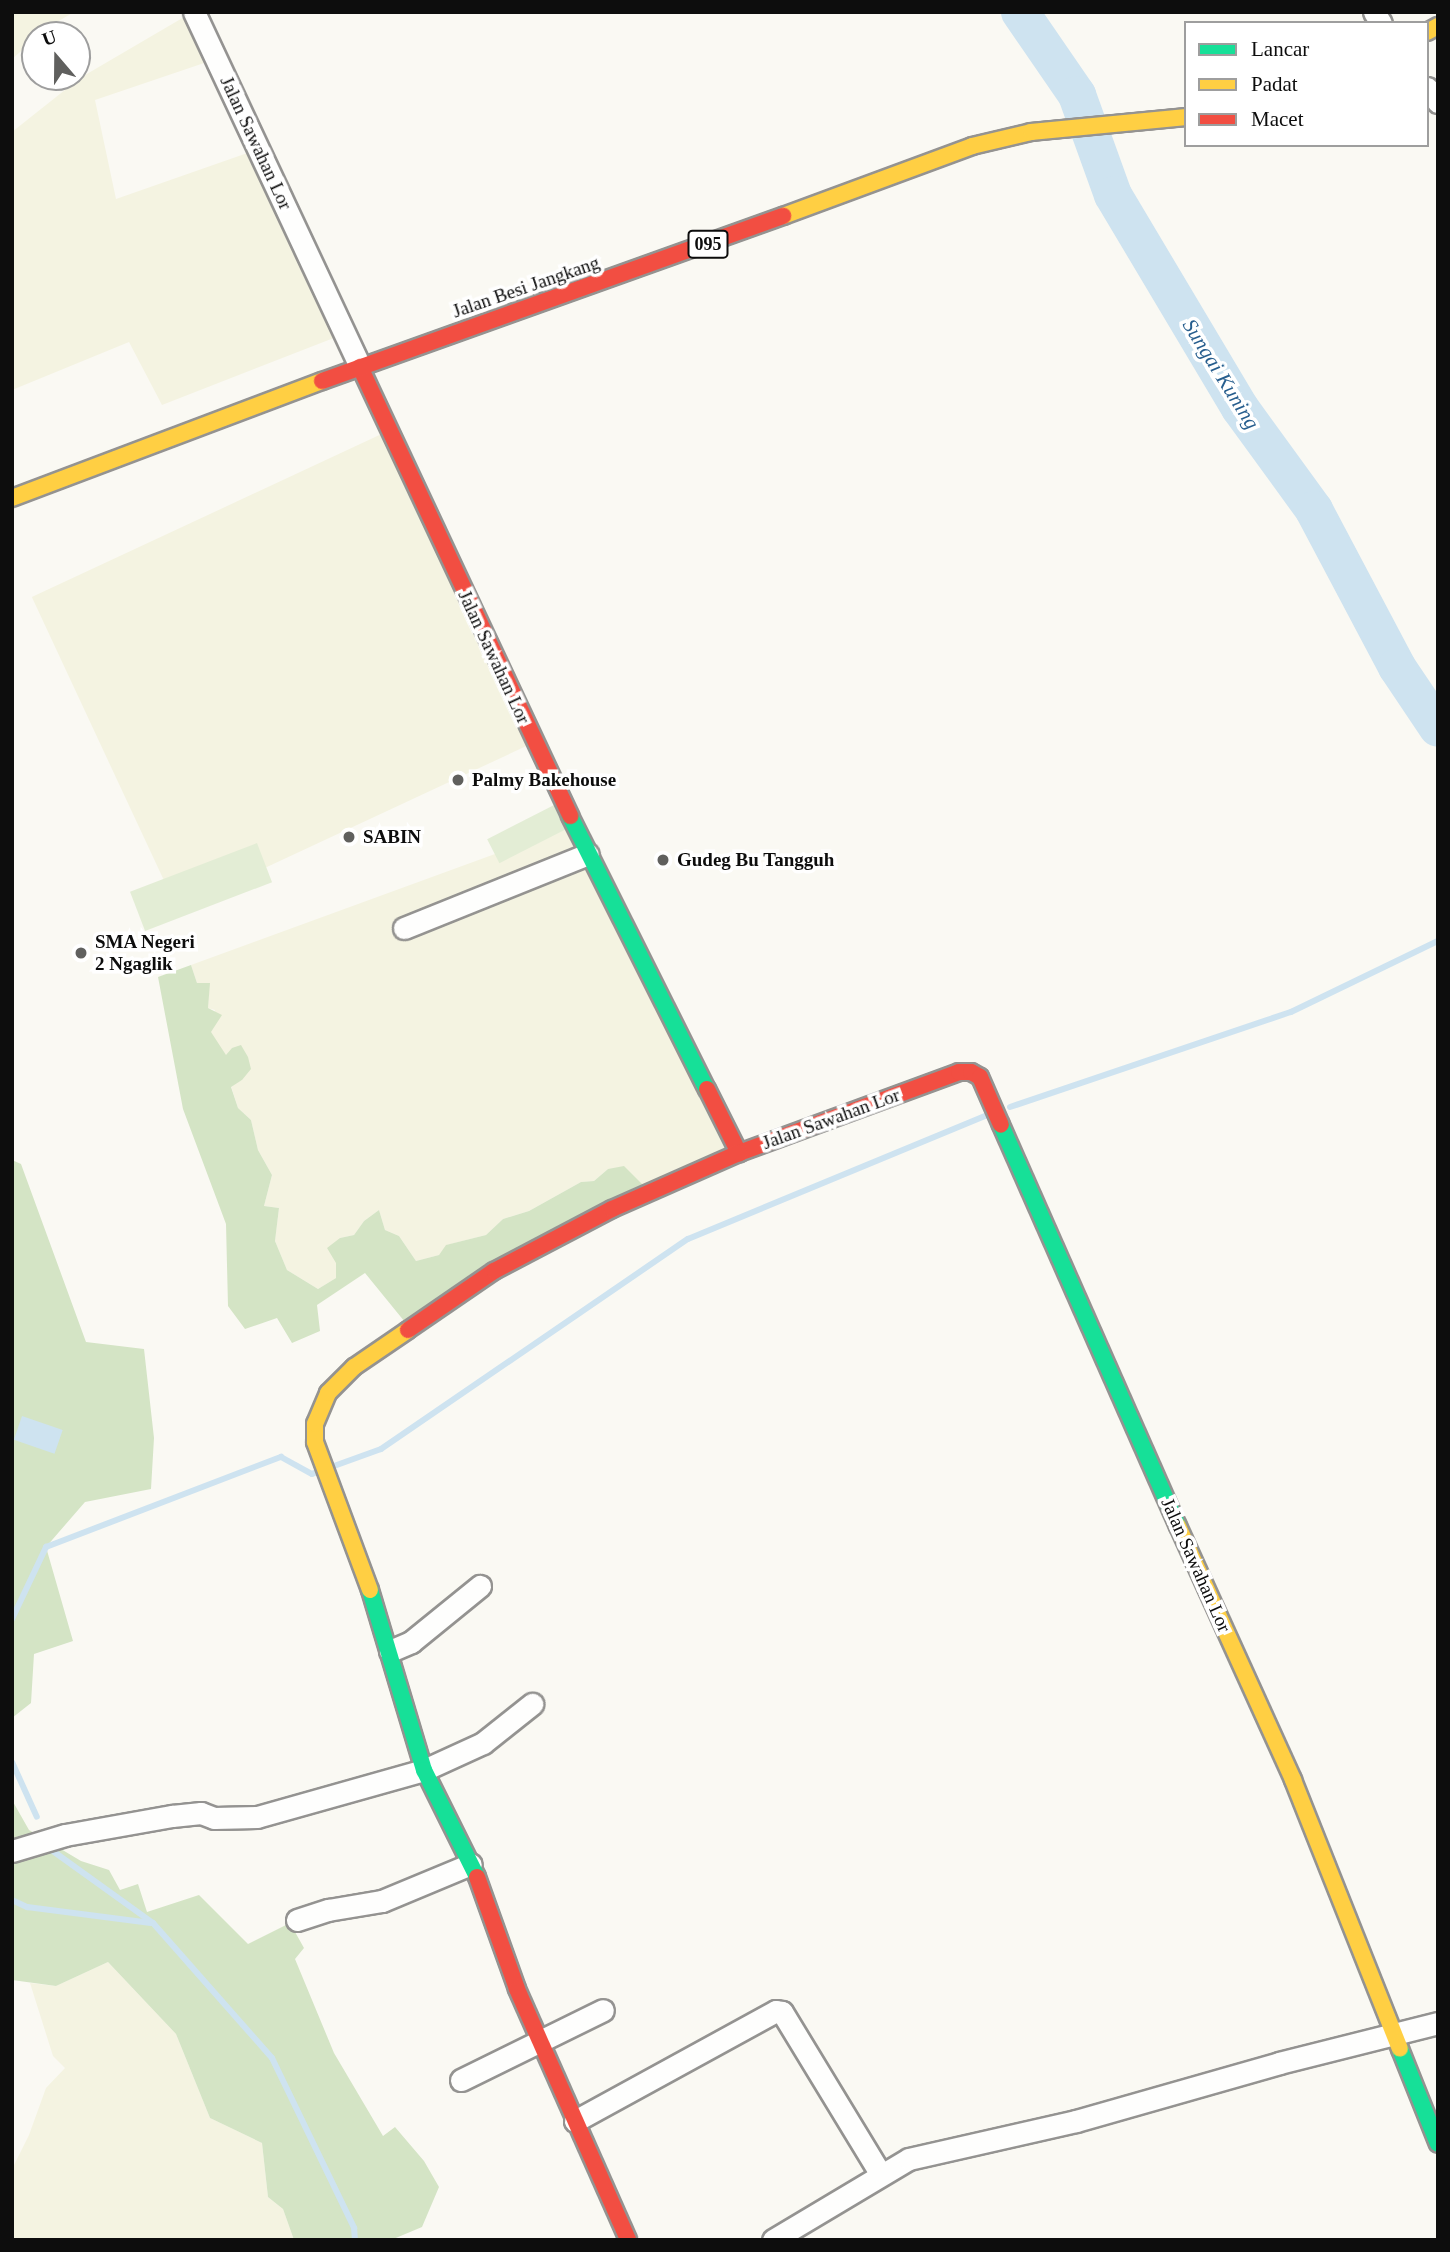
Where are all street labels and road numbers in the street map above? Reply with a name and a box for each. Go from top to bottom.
street label: Jalan Sawahan Lor [215,73,297,213]
road number: 095 [687,230,729,258]
street label: Jalan Besi Jangkang [449,251,603,323]
street label: Jalan Sawahan Lor [453,587,535,727]
street label: Jalan Sawahan Lor [759,1084,903,1154]
street label: Jalan Sawahan Lor [1156,1494,1236,1636]

